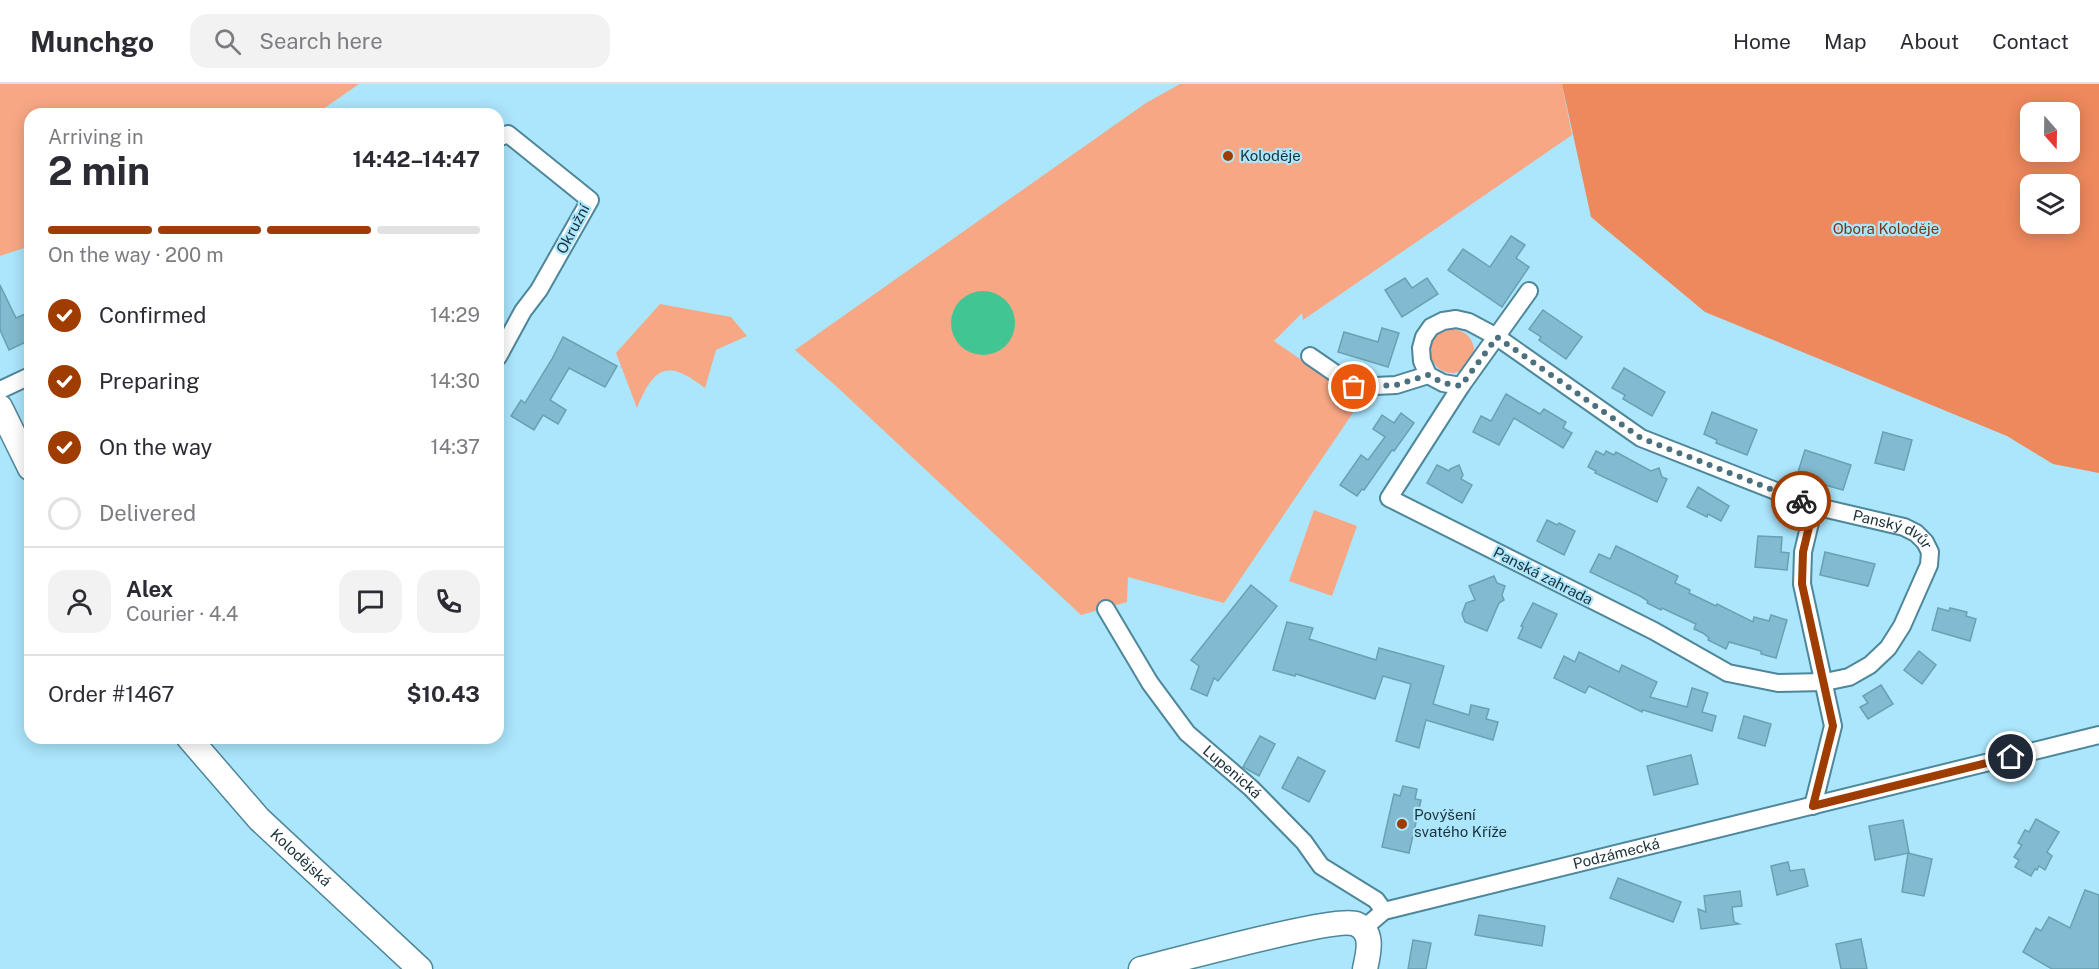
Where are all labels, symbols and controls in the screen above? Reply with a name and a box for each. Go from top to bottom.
search box [190,14,610,68]
text: Munchgo [30,25,154,58]
icon: search [211,25,244,58]
text: Search here [259,28,383,54]
text: Home [1733,29,1791,54]
text: Map [1824,29,1867,54]
text: About [1900,29,1959,54]
text: Contact [1992,29,2069,54]
north arrow [2020,102,2080,162]
map controls [2020,102,2080,234]
text: Arriving in [48,125,143,149]
text: 14:42–14:47 [352,146,480,172]
place label: Koloděje [1240,147,1301,164]
text: 2 min [48,148,150,194]
marker: Koloděje [1221,149,1235,163]
button: layers [2020,174,2080,234]
street label: Okružní [553,201,593,256]
park label: Obora Koloděje [1833,220,1939,237]
text: On the way · 200 m [48,243,224,267]
icon: check [48,299,81,332]
text: Confirmed [99,302,206,328]
text: 14:29 [430,303,480,327]
pin [1328,361,1379,412]
icon: check [48,365,81,398]
text: Preparing [99,368,200,394]
text: 14:30 [430,369,480,393]
icon: bag [1337,370,1370,403]
icon: check [48,431,81,464]
text: On the way [99,434,212,460]
text: 14:37 [431,435,480,459]
courier [1771,471,1831,531]
icon: bike [1785,485,1818,518]
text: Delivered [99,500,196,526]
street label: Panský dvůr [1851,506,1936,552]
street label: Panská zahrada [1491,543,1596,608]
button: person [48,570,111,633]
button: chat [339,570,402,633]
button: phone [417,570,480,633]
text: Alex [126,576,173,602]
text: Courier · 4.4 [126,602,238,626]
text: Order #1467 [48,681,175,707]
text: $10.43 [407,681,480,707]
pin [1985,731,2036,782]
icon: home [1994,740,2027,773]
street label: Lupenická [1200,742,1265,802]
place label: Povýšení svatého Kříže [1414,806,1507,840]
marker: Povýšení svatého Kříže [1395,817,1409,831]
street label: Kolodějská [267,825,335,890]
street label: Podzámecká [1571,834,1661,872]

